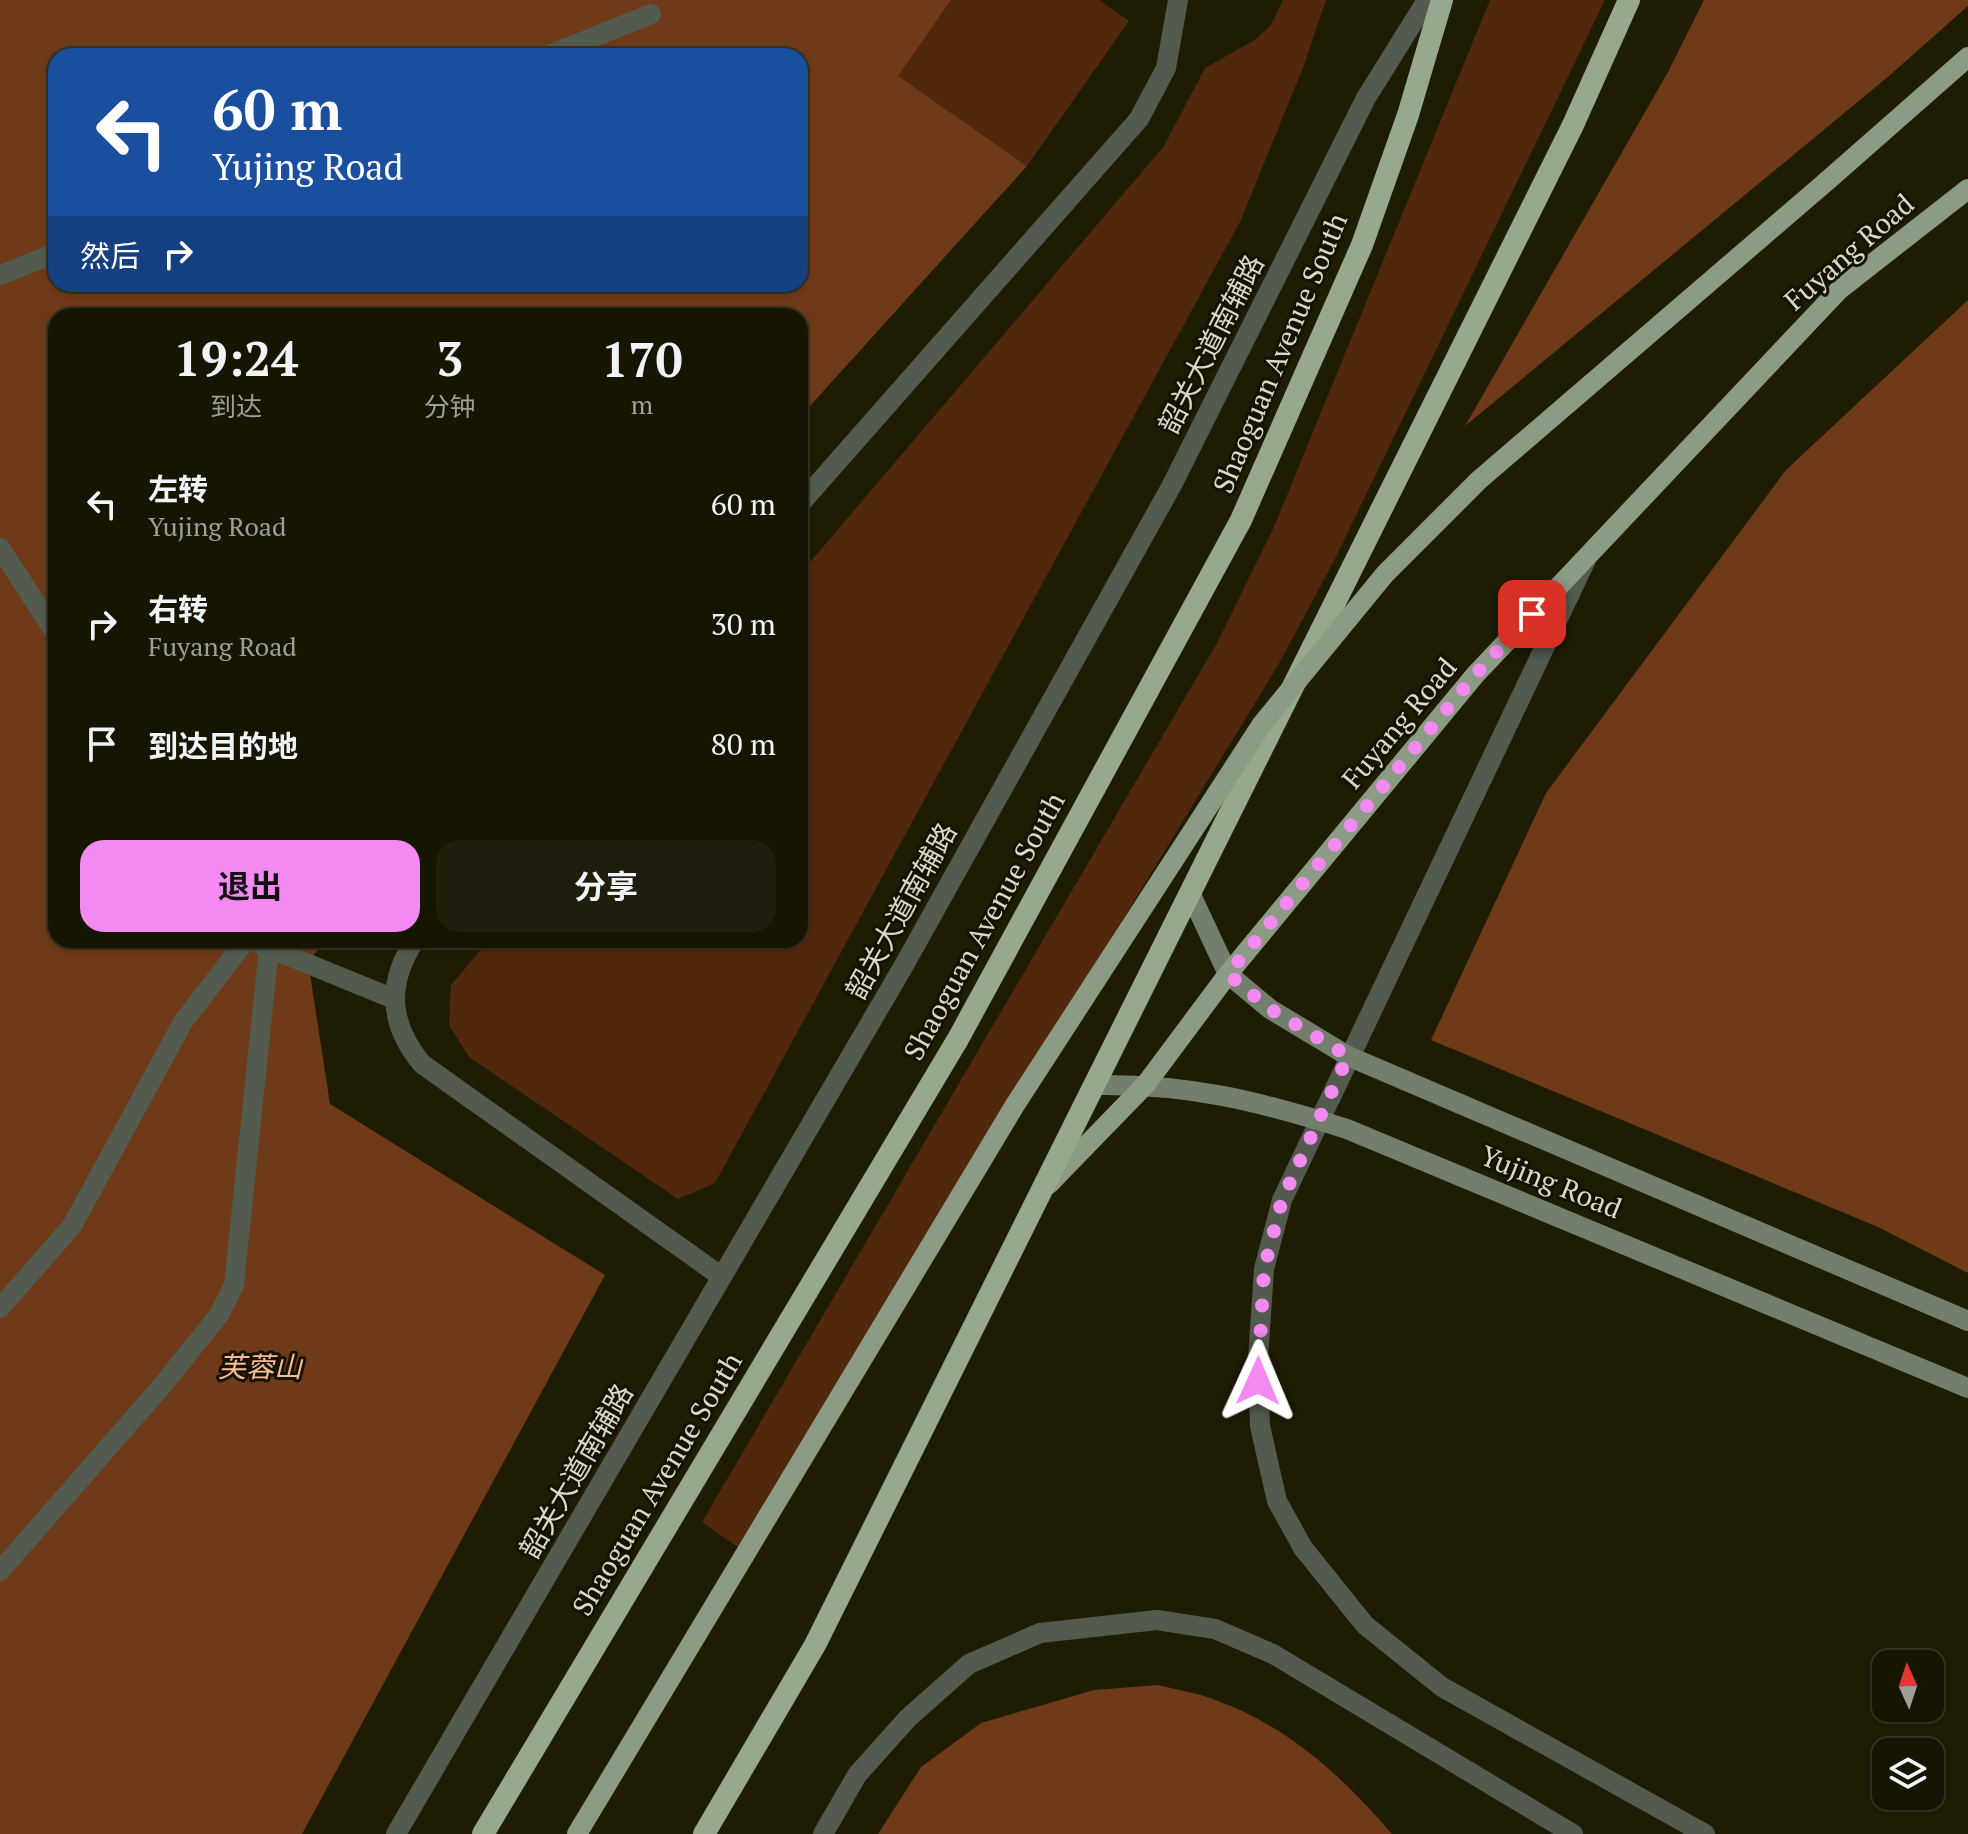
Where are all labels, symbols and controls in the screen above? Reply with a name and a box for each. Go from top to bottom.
text: 60 m [212,72,342,146]
icon: left [80,80,184,184]
text: Yujing Road [212,143,404,190]
street label: Fuyang Road [1776,185,1921,318]
street label: Shaoguan Avenue South [1204,207,1355,498]
icon: right [156,232,200,276]
text: 然后 [80,236,140,276]
street label: 韶关大道南辅路 [1150,248,1272,439]
text: 19:24 [173,326,298,390]
text: 3 [436,326,463,390]
text: 170 [601,327,683,391]
text: m [631,387,653,421]
text: 到达 [210,389,262,423]
text: 分钟 [424,389,476,423]
text: 左转 [148,469,208,509]
icon: left [80,482,124,526]
text: 60 m [711,484,776,524]
text: Yujing Road [148,509,286,543]
pin [1498,580,1566,648]
text: 右转 [148,589,208,629]
icon: arrive [1510,592,1554,636]
icon: right [80,602,124,646]
text: 30 m [711,604,776,644]
text: Fuyang Road [148,629,297,663]
street label: Fuyang Road [1333,649,1464,796]
icon: arrive [80,722,124,766]
text: 80 m [711,724,776,764]
text: 到达目的地 [148,726,298,766]
street label: Shaoguan Avenue South [894,785,1073,1066]
street label: 韶关大道南辅路 [837,816,964,1005]
button: 退出 [80,840,420,932]
button: 分享 [436,840,776,932]
street label: Yujing Road [1475,1136,1627,1227]
position arrow [1216,1339,1300,1423]
street label: Shaoguan Avenue South [563,1345,750,1622]
park label: 芙蓉山 [218,1348,304,1385]
street label: 韶关大道南辅路 [511,1377,641,1565]
north arrow [1872,1650,1944,1722]
map controls [1872,1650,1944,1810]
button: layers [1872,1738,1944,1810]

